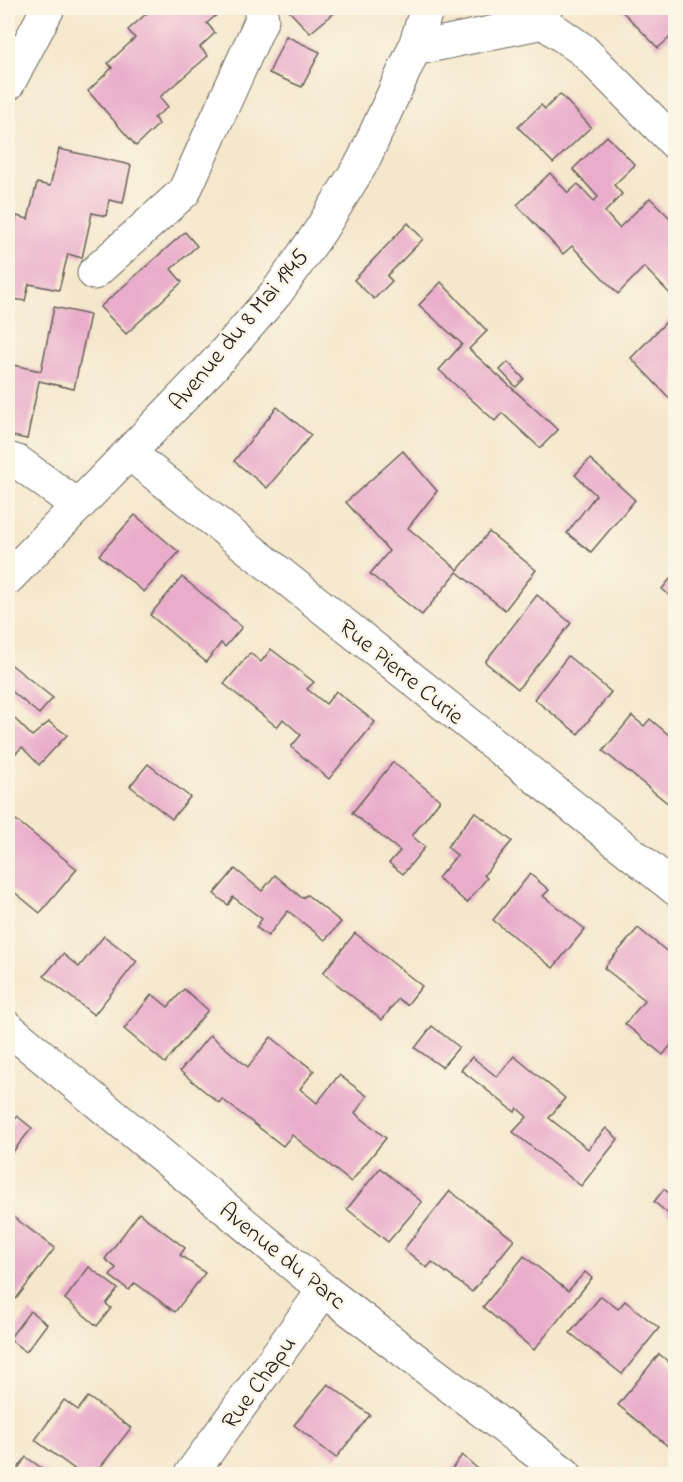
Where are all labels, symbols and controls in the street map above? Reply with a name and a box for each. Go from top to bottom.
street label: Avenue du 8 Mai 1945 [162,242,318,419]
street label: Rue Pierre Curie [330,611,471,735]
street label: Avenue du Parc [210,1195,353,1319]
street label: Rue Chapu [214,1330,306,1437]

